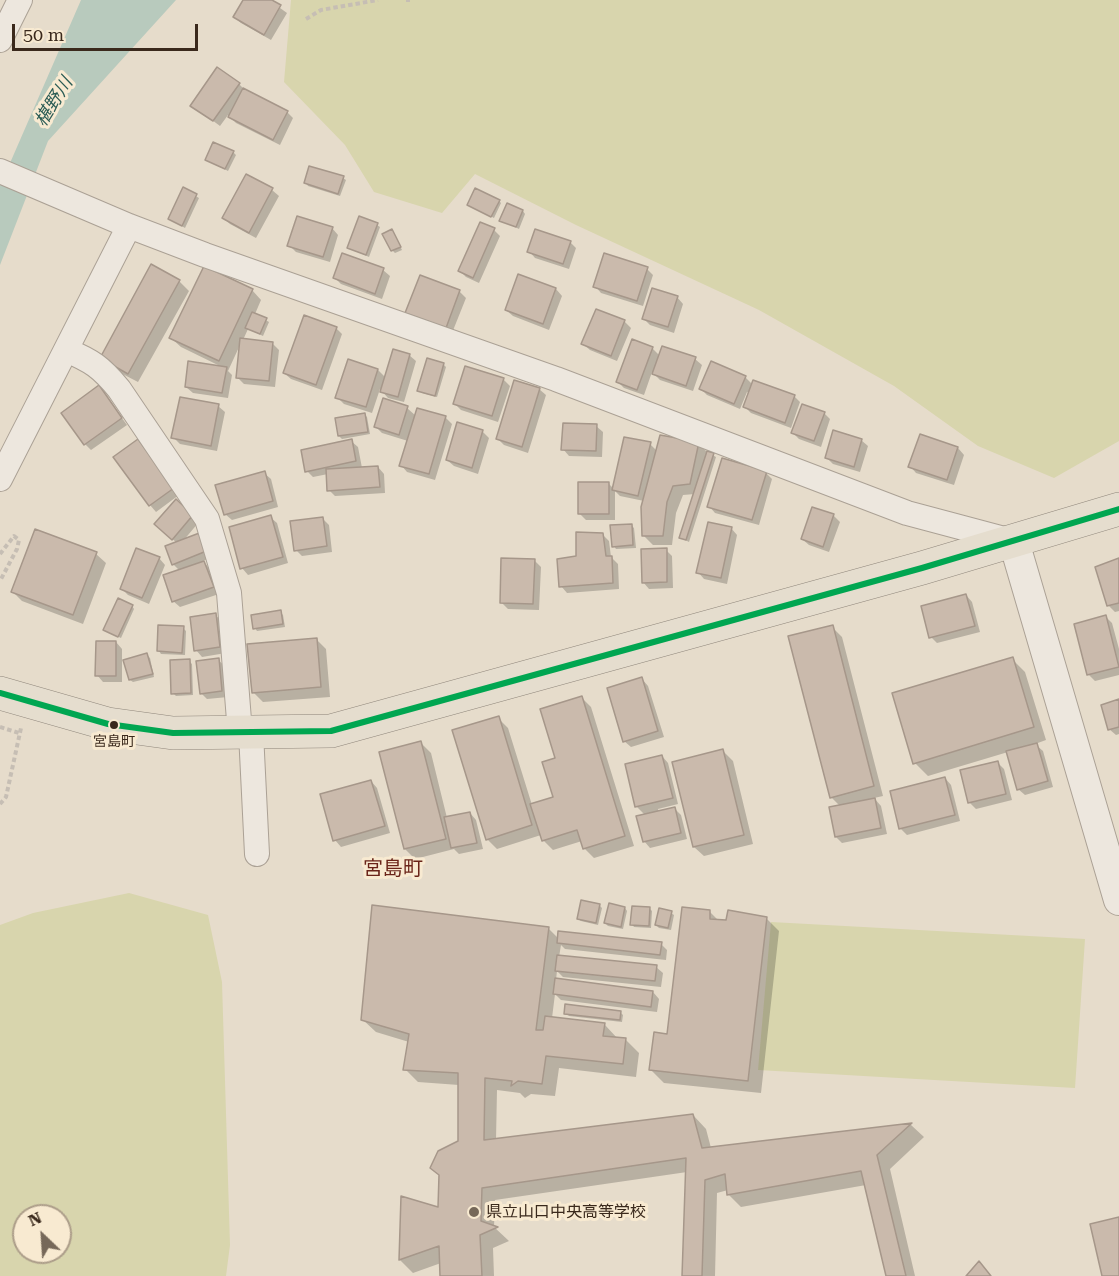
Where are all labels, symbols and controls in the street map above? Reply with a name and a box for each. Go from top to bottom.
scale bar [15,12,201,50]
text: 50 m [23,24,64,45]
water label: 椹野川 [31,73,77,131]
marker: 宮島町 [108,719,120,731]
place label: 宮島町 [93,734,135,750]
district label: 宮島町 [363,857,423,881]
place label: 県立山口中央高等学校 [486,1202,646,1222]
north arrow [12,1204,72,1264]
marker: 県立山口中央高等学校 [467,1205,481,1219]
text: N [25,1208,45,1230]

